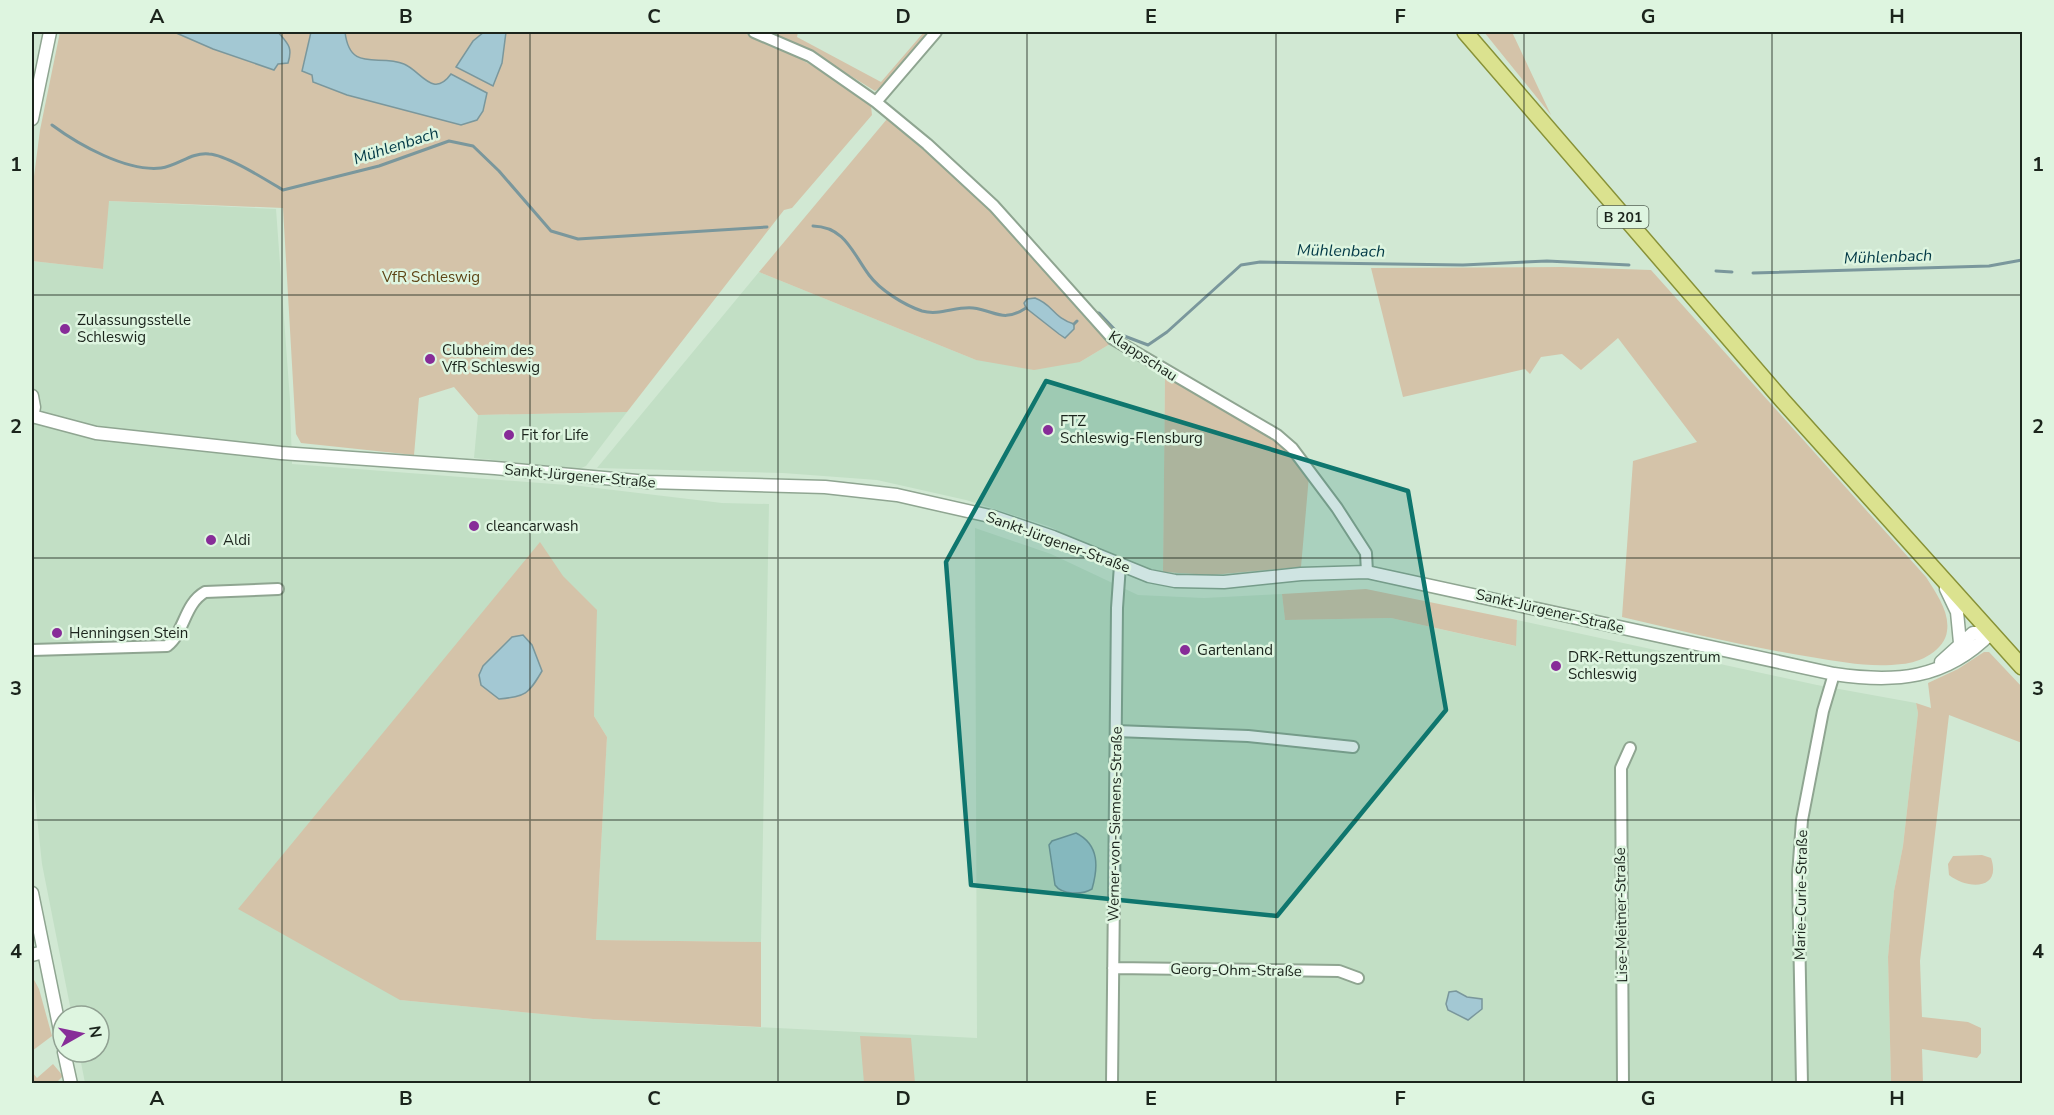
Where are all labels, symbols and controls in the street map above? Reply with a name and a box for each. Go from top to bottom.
text: A [150,3,165,30]
text: B [399,3,413,30]
text: C [647,3,661,30]
text: D [895,3,911,30]
text: E [1145,3,1157,30]
text: F [1394,3,1406,30]
text: G [1641,3,1655,30]
text: H [1889,3,1905,30]
water label: Mühlenbach [351,122,441,170]
text: 1 [10,151,22,178]
text: 1 [2032,151,2044,178]
road number: B 201 [1598,206,1648,228]
water label: Mühlenbach [1297,239,1385,263]
water label: Mühlenbach [1843,244,1933,270]
park label: VfR Schleswig [381,267,480,287]
place label: Zulassungsstelle Schleswig [77,310,191,347]
marker: Zulassungsstelle Schleswig [58,322,72,336]
street label: Klappschau [1105,326,1181,386]
place label: Clubheim des VfR Schleswig [441,340,540,377]
marker: Clubheim des VfR Schleswig [423,352,437,366]
place label: FTZ Schleswig-Flensburg [1060,411,1203,448]
text: 2 [10,413,22,440]
text: 2 [2032,413,2044,440]
marker: FTZ Schleswig-Flensburg [1041,423,1055,437]
place label: Fit for Life [521,425,589,445]
marker: Fit for Life [502,428,516,442]
street label: Sankt-Jürgener-Straße [503,459,657,493]
street label: Sankt-Jürgener-Straße [983,507,1133,577]
place label: cleancarwash [486,516,579,536]
marker: cleancarwash [467,519,481,533]
place label: Aldi [223,530,251,550]
marker: Aldi [204,533,218,547]
street label: Sankt-Jürgener-Straße [1474,584,1626,638]
place label: Henningsen Stein [69,623,188,643]
marker: Henningsen Stein [50,626,64,640]
place label: Gartenland [1197,640,1273,660]
marker: Gartenland [1178,643,1192,657]
place label: DRK-Rettungszentrum Schleswig [1568,647,1721,684]
marker: DRK-Rettungszentrum Schleswig [1549,659,1563,673]
text: 3 [10,675,22,702]
text: 3 [2032,675,2044,702]
street label: Werner-von-Siemens-Straße [1103,726,1127,922]
street label: Marie-Curie-Straße [1790,830,1812,960]
street label: Lise-Meitner-Straße [1610,847,1632,983]
text: 4 [10,938,22,965]
text: 4 [2032,938,2044,965]
street label: Georg-Ohm-Straße [1170,959,1302,981]
north arrow [51,1004,111,1064]
text: N [83,1024,107,1039]
text: A [150,1085,165,1112]
text: B [399,1085,413,1112]
text: C [647,1085,661,1112]
text: D [895,1085,911,1112]
text: E [1145,1085,1157,1112]
text: F [1394,1085,1406,1112]
text: G [1641,1085,1655,1112]
text: H [1889,1085,1905,1112]

